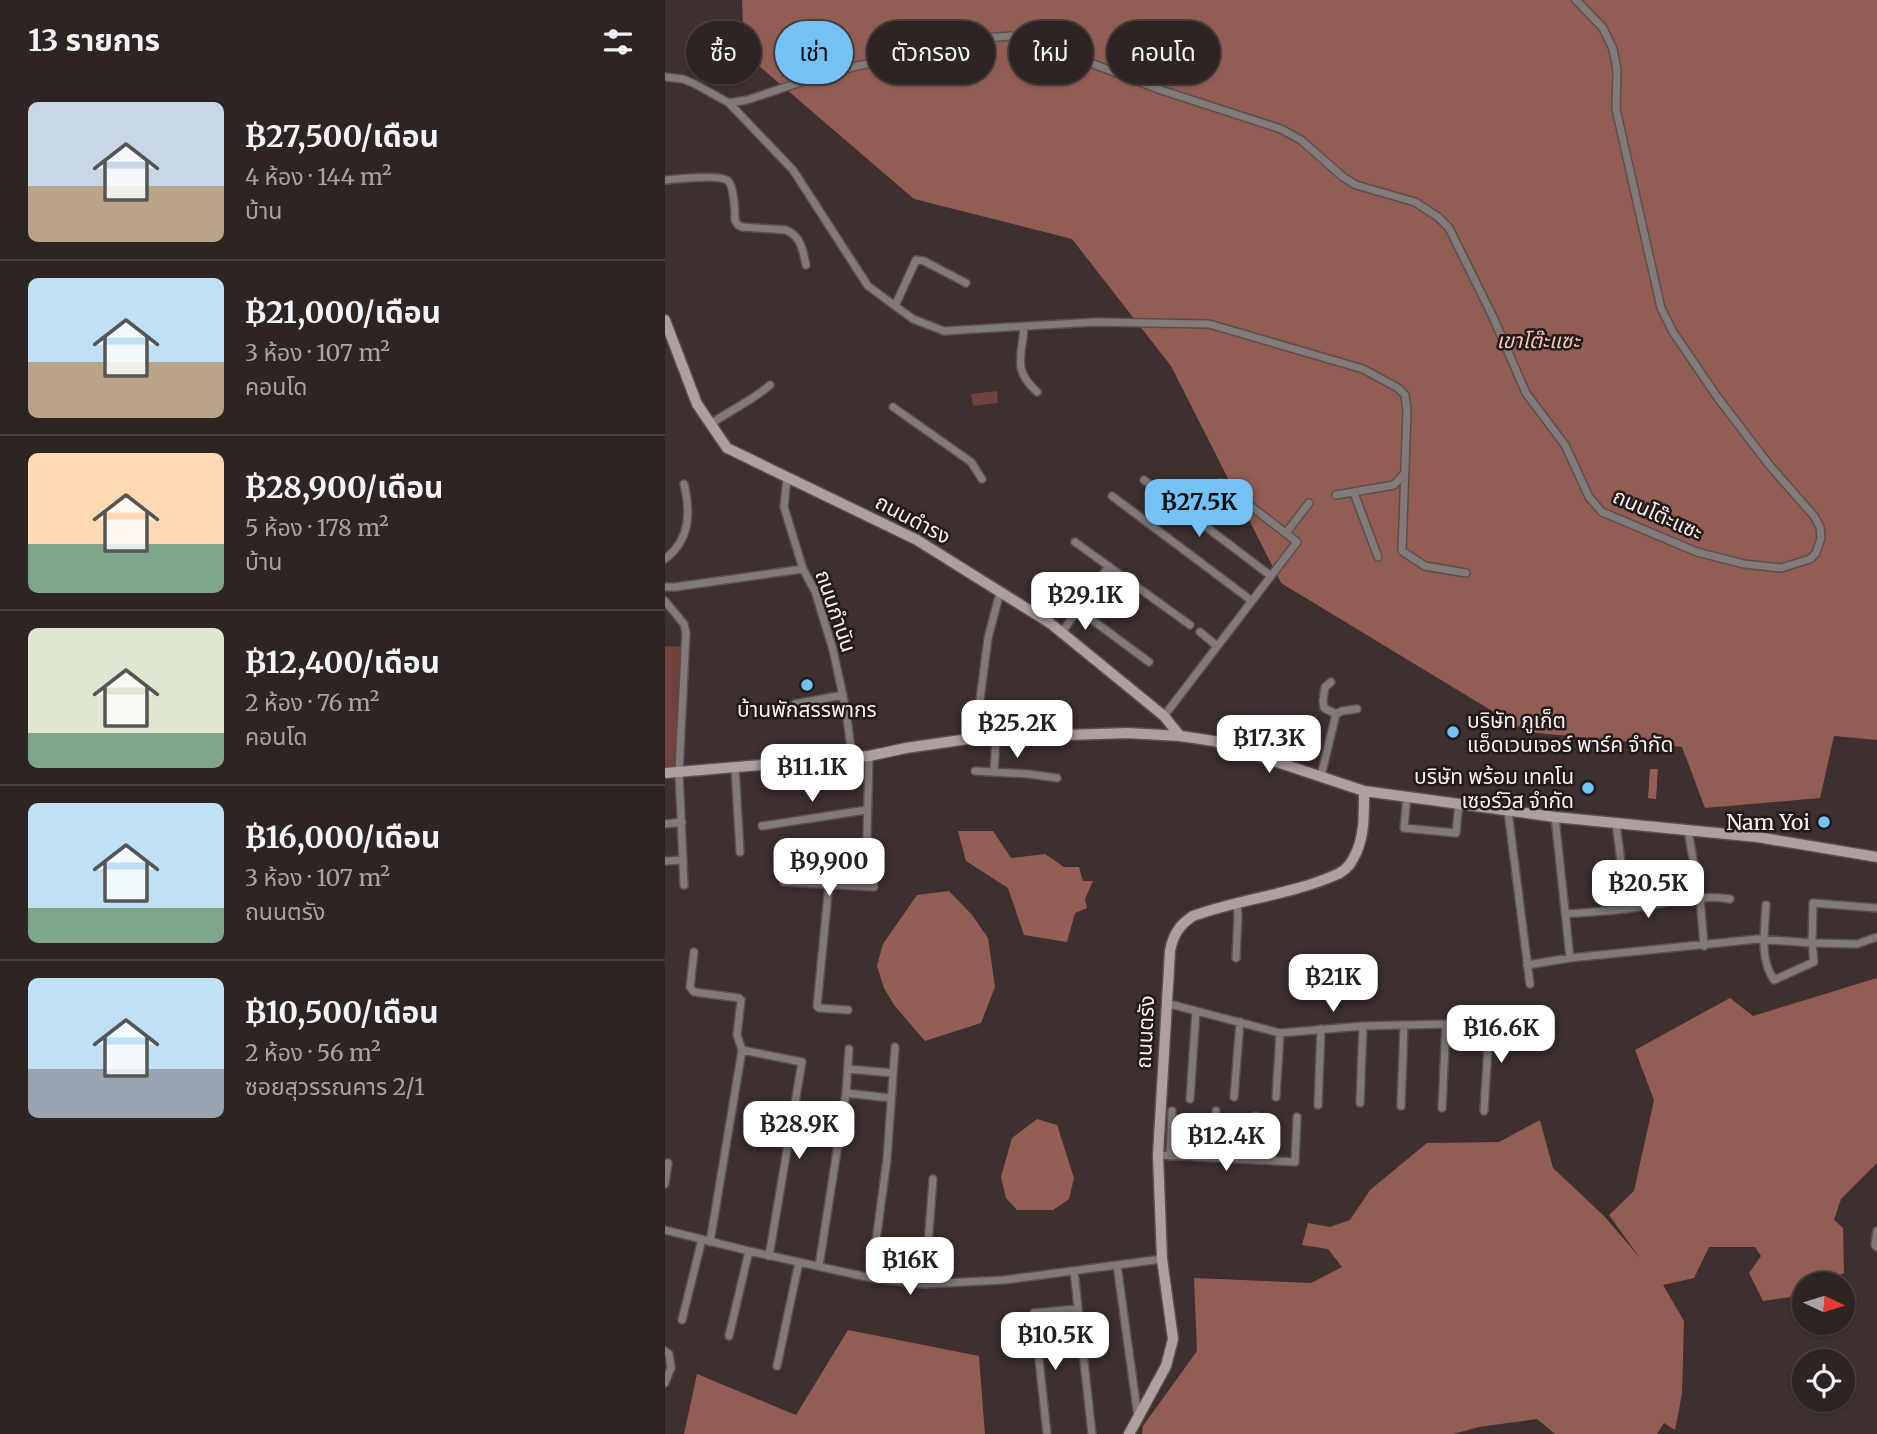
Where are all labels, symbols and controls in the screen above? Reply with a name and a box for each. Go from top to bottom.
text: 13 รายการ [28,21,160,59]
chip: ซื้อ [686,21,761,84]
chip: เช่า [775,21,853,84]
chip: ตัวกรอง [867,21,995,84]
chip: ใหม่ [1009,21,1093,84]
chip: คอนโด [1107,21,1220,84]
icon: filters [599,23,637,61]
text: ฿27,500/เดือน [245,117,439,155]
icon: home [84,130,168,214]
text: 4 ห้อง · 144 m² [245,162,392,191]
text: บ้าน [245,196,282,225]
text: ฿21,000/เดือน [245,293,441,331]
icon: home [84,306,168,390]
park label: เขาโต๊ะแซะ [1496,327,1581,354]
text: 3 ห้อง · 107 m² [245,338,390,367]
text: คอนโด [245,372,307,401]
text: ฿28,900/เดือน [245,468,443,506]
pin: ฿27.5K [1142,480,1256,539]
icon: home [84,481,168,565]
street label: ถนนโต๊ะแซะ [1609,482,1707,546]
text: ฿27.5K [1161,487,1237,516]
street label: ถนนดำรง [871,488,955,550]
text: 5 ห้อง · 178 m² [245,513,389,542]
text: บ้าน [245,547,282,576]
street label: ถนนกำนัน [809,566,863,656]
pin: ฿29.1K [1028,572,1142,632]
text: ฿29.1K [1047,580,1123,609]
text: ฿12,400/เดือน [245,643,440,681]
icon: home [84,656,168,740]
marker: บ้านพักสรรพากร [799,677,815,693]
text: 2 ห้อง · 76 m² [245,688,379,717]
place label: บ้านพักสรรพากร [737,696,877,723]
pin: ฿25.2K [960,700,1074,760]
place label: บริษัท ภูเก็ต แอ็ดเวนเจอร์ พาร์ค จำกัด [1467,707,1673,758]
text: ฿25.2K [977,708,1057,737]
pin: ฿17.3K [1212,716,1326,775]
text: คอนโด [245,722,307,751]
text: ฿17.3K [1233,723,1305,752]
marker: บริษัท ภูเก็ต แอ็ดเวนเจอร์ พาร์ค จำกัด [1445,724,1461,740]
pin: ฿11.1K [755,744,869,804]
text: ฿11.1K [777,752,847,781]
place label: บริษัท พร้อม เทคโน เซอร์วิส จำกัด [1414,763,1574,814]
marker: บริษัท พร้อม เทคโน เซอร์วิส จำกัด [1580,780,1596,796]
place label: Nam Yoi [1726,809,1810,836]
marker: Nam Yoi [1816,814,1832,830]
text: ฿16,000/เดือน [245,818,441,856]
icon: home [84,831,168,915]
pin: ฿9,900 [772,838,886,898]
text: ฿9,900 [790,846,868,875]
pin: ฿20.5K [1591,860,1705,920]
text: 3 ห้อง · 107 m² [245,863,390,892]
text: ฿20.5K [1608,868,1688,897]
text: ถนนตรัง [245,897,325,926]
pin: ฿21K [1292,954,1374,1014]
text: ฿21K [1305,962,1361,991]
text: ฿10,500/เดือน [245,993,439,1031]
street label: ถนนตรัง [1130,995,1160,1069]
icon: home [84,1006,168,1090]
pin: ฿16.6K [1444,1006,1558,1065]
text: ฿16.6K [1463,1013,1539,1042]
text: 2 ห้อง · 56 m² [245,1038,381,1067]
text: ซอยสุวรรณคาร 2/1 [245,1072,425,1101]
pin: ฿28.9K [742,1102,856,1161]
text: ฿28.9K [759,1109,839,1138]
pin: ฿12.4K [1169,1114,1283,1173]
text: ฿12.4K [1187,1121,1265,1150]
pin: ฿16K [869,1238,951,1297]
text: ฿16K [882,1245,938,1274]
north arrow [1792,1272,1855,1335]
map controls [1792,1272,1855,1412]
pin: ฿10.5K [998,1312,1112,1372]
text: ฿10.5K [1017,1320,1093,1349]
button: locate [1792,1349,1855,1412]

